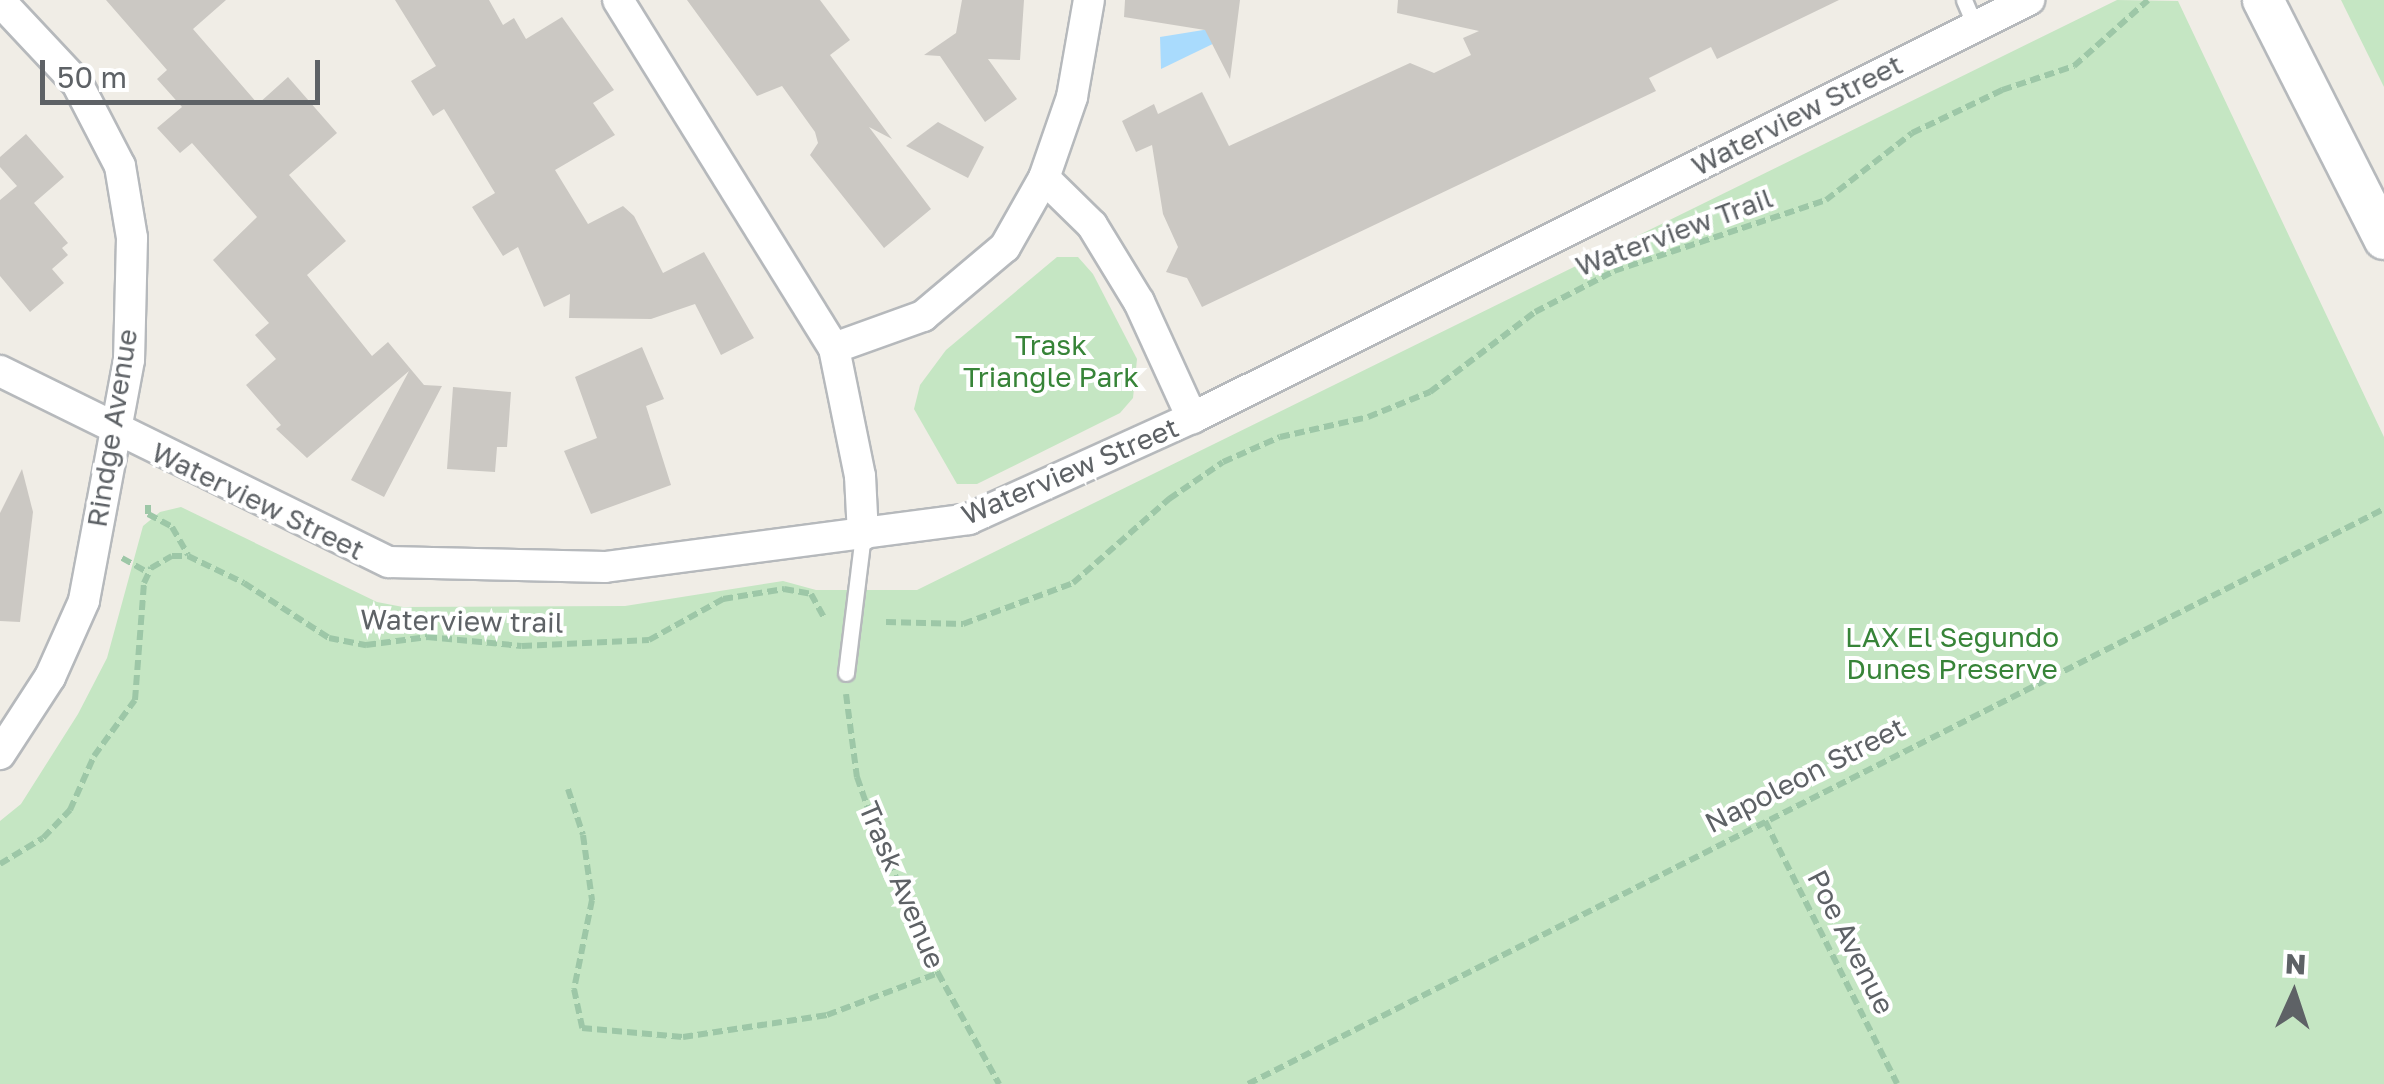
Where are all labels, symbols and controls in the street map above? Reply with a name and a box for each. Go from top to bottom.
scale bar [45,40,325,102]
street label: Waterview Street [1686,47,1908,183]
text: 50 m [57,59,127,95]
street label: Waterview Trail [1571,181,1777,283]
street label: Rindge Avenue [80,326,144,530]
park label: Trask Triangle Park [963,328,1139,394]
street label: Waterview Street [957,410,1183,532]
street label: Waterview Street [146,435,370,567]
street label: Waterview trail [360,602,564,640]
park label: LAX El Segundo Dunes Preserve [1845,620,2059,686]
street label: Napoleon Street [1699,710,1911,840]
street label: Trask Avenue [852,797,952,973]
street label: Poe Avenue [1800,864,1902,1020]
north arrow [2244,944,2344,1044]
text: N [2284,947,2307,981]

